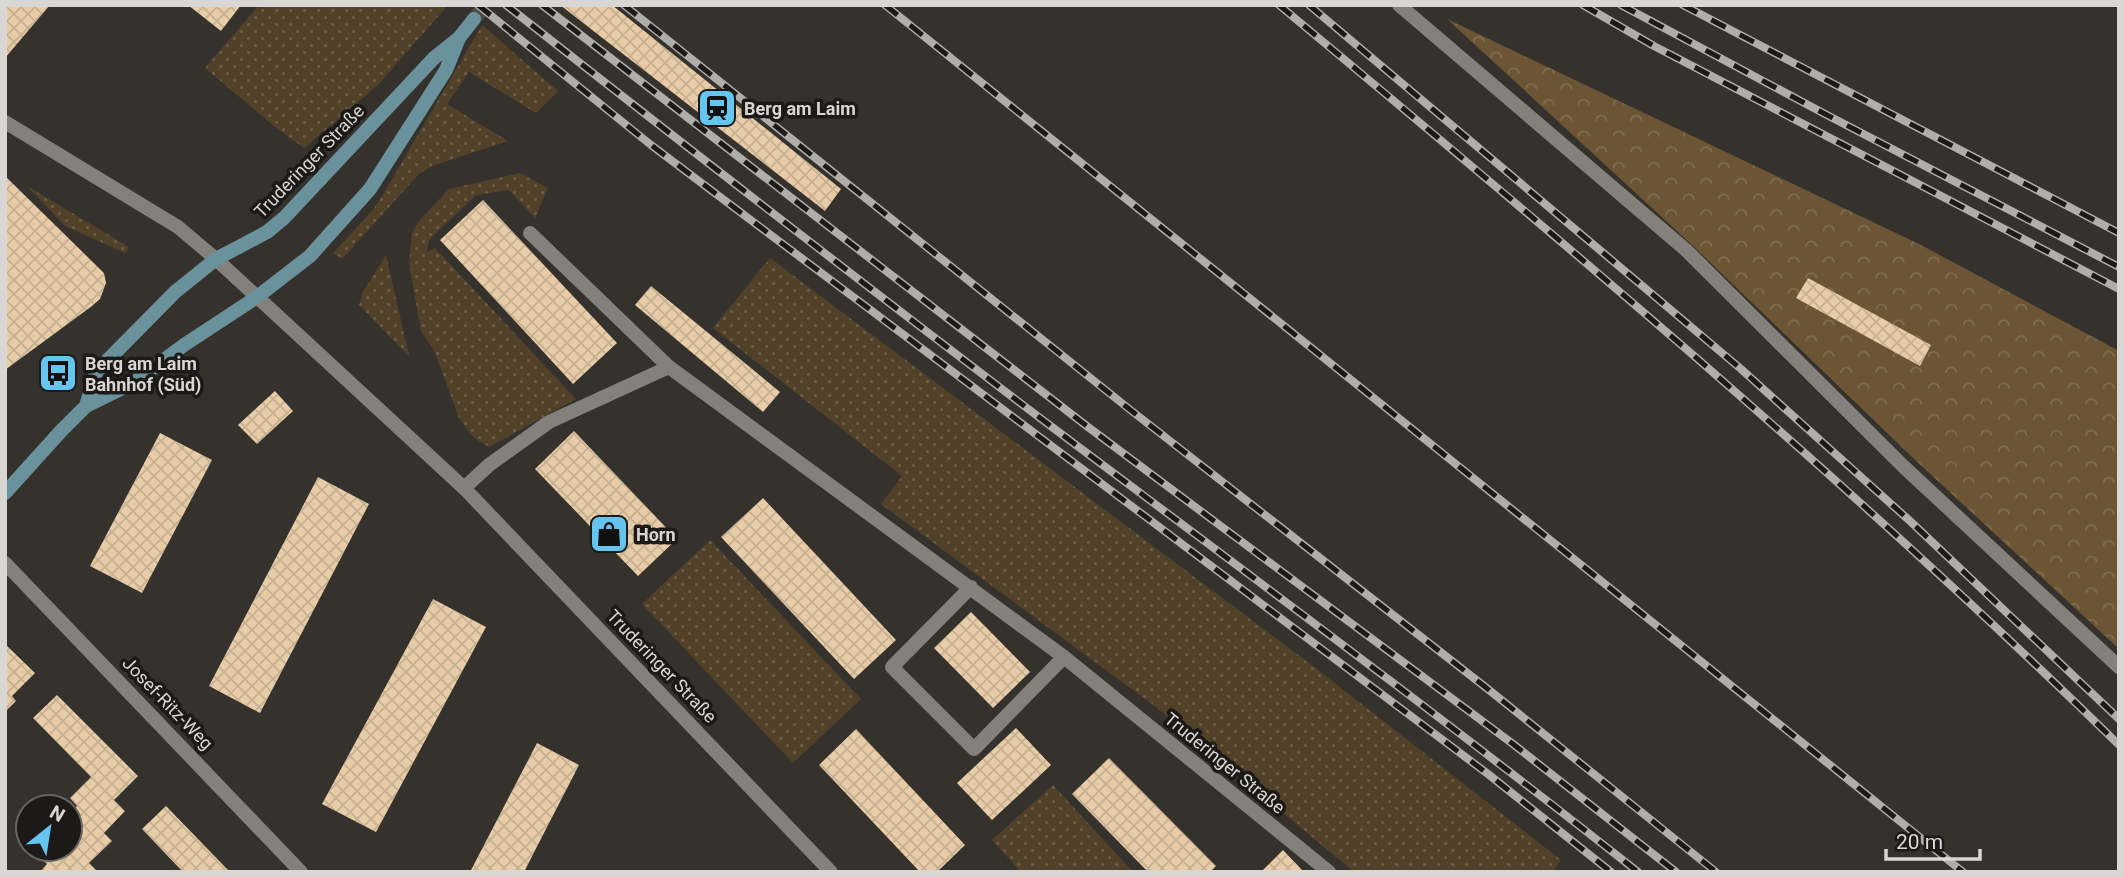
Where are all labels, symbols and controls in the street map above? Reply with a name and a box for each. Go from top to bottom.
station icon: Berg am Laim [696,87,738,129]
place label: Berg am Laim [744,98,856,119]
street label: Truderinger Straße [250,100,368,222]
bus stop icon: Berg am Laim Bahnhof (Süd) [37,352,79,394]
place label: Berg am Laim Bahnhof (Süd) [85,353,201,396]
shop icon: Horn [588,513,630,555]
place label: Horn [636,524,676,545]
street label: Truderinger Straße [603,605,721,727]
street label: Josef-Ritz-Weg [118,652,218,754]
street label: Truderinger Straße [1161,708,1289,818]
north arrow [14,793,84,863]
text: N [46,800,69,827]
scale bar [1886,818,1980,862]
text: 20 m [1896,830,1943,854]

